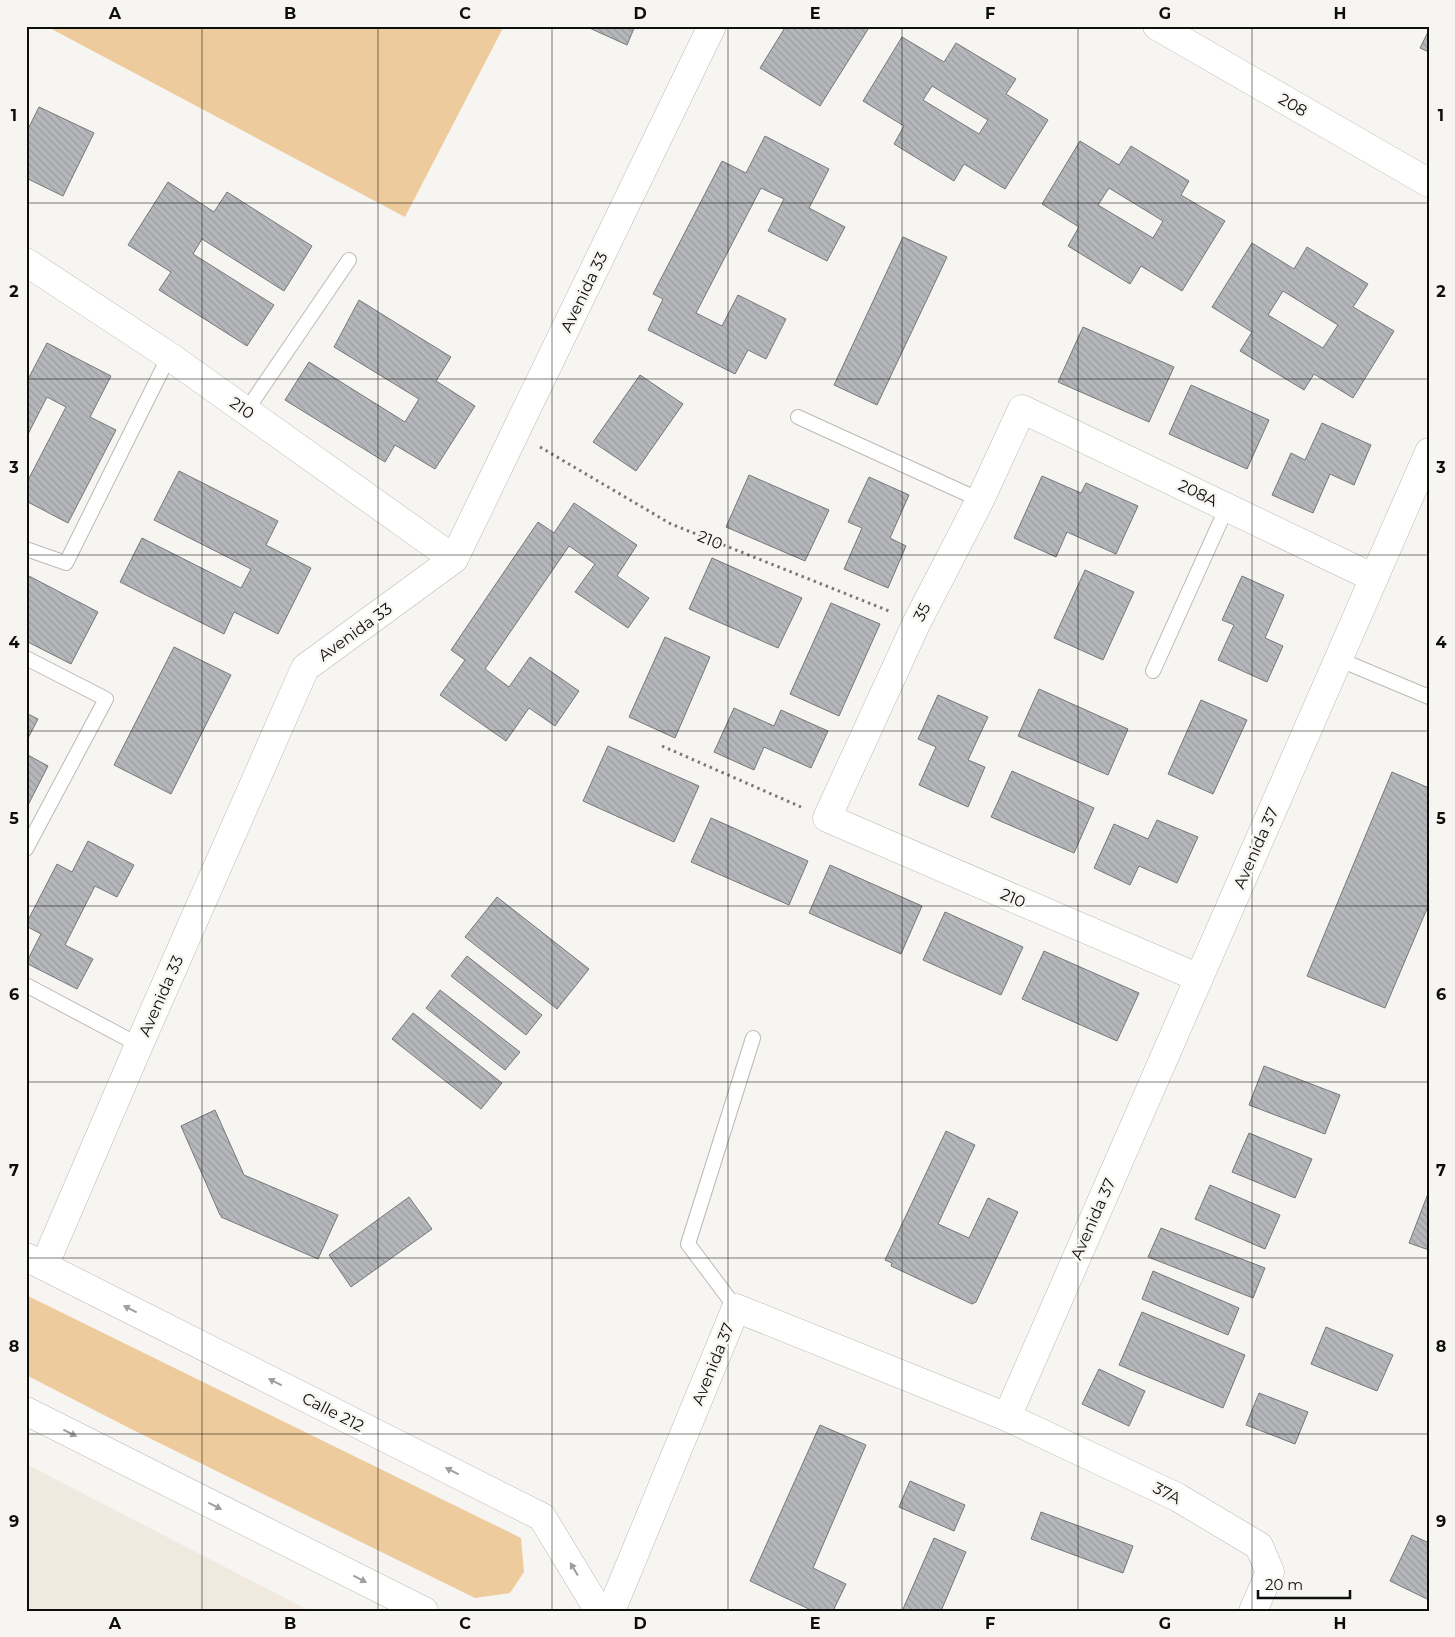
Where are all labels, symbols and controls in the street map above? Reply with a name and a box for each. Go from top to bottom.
text: A [108,4,122,23]
text: B [284,4,296,23]
text: C [459,4,471,23]
text: D [633,4,647,23]
text: E [810,4,820,23]
text: F [985,4,995,23]
text: G [1159,4,1171,23]
text: H [1334,4,1346,23]
street label: 208 [1275,89,1311,121]
text: 1 [11,106,17,125]
text: 1 [1438,106,1444,125]
street label: Avenida 33 [556,249,612,335]
text: 2 [9,282,19,301]
text: 2 [1436,282,1446,301]
street label: 210 [226,393,258,423]
text: 3 [8,458,19,477]
text: 3 [1435,458,1446,477]
street label: 208A [1175,475,1221,511]
street label: 210 [695,526,725,554]
street label: Avenida 33 [314,599,396,665]
street label: 35 [909,600,935,624]
text: 4 [8,633,20,652]
text: 4 [1435,633,1447,652]
street label: Avenida 37 [1230,804,1282,892]
text: 5 [9,809,19,828]
text: 5 [1436,809,1446,828]
street label: 210 [998,884,1028,912]
street label: Avenida 33 [135,953,187,1039]
text: 6 [9,985,19,1004]
text: 6 [1436,985,1446,1004]
text: 7 [9,1161,19,1180]
text: 7 [1436,1161,1446,1180]
street label: Avenida 37 [1067,1175,1119,1263]
one-way arrow [123,1305,137,1313]
street label: Avenida 37 [688,1320,738,1408]
text: 8 [9,1337,19,1356]
text: 8 [1436,1337,1446,1356]
one-way arrow [268,1378,282,1386]
street label: Calle 212 [299,1388,367,1436]
one-way arrow [63,1429,77,1437]
one-way arrow [445,1467,459,1475]
street label: 37A [1150,1478,1185,1508]
one-way arrow [208,1502,222,1510]
text: 9 [9,1512,19,1531]
text: 9 [1436,1512,1446,1531]
one-way arrow [569,1563,578,1576]
scale bar [1258,1567,1350,1599]
one-way arrow [353,1575,367,1583]
text: 20 m [1265,1575,1303,1594]
text: A [108,1614,122,1633]
text: B [284,1614,296,1633]
text: C [459,1614,471,1633]
text: D [633,1614,647,1633]
text: E [810,1614,820,1633]
text: F [985,1614,995,1633]
text: G [1159,1614,1171,1633]
text: H [1334,1614,1346,1633]

